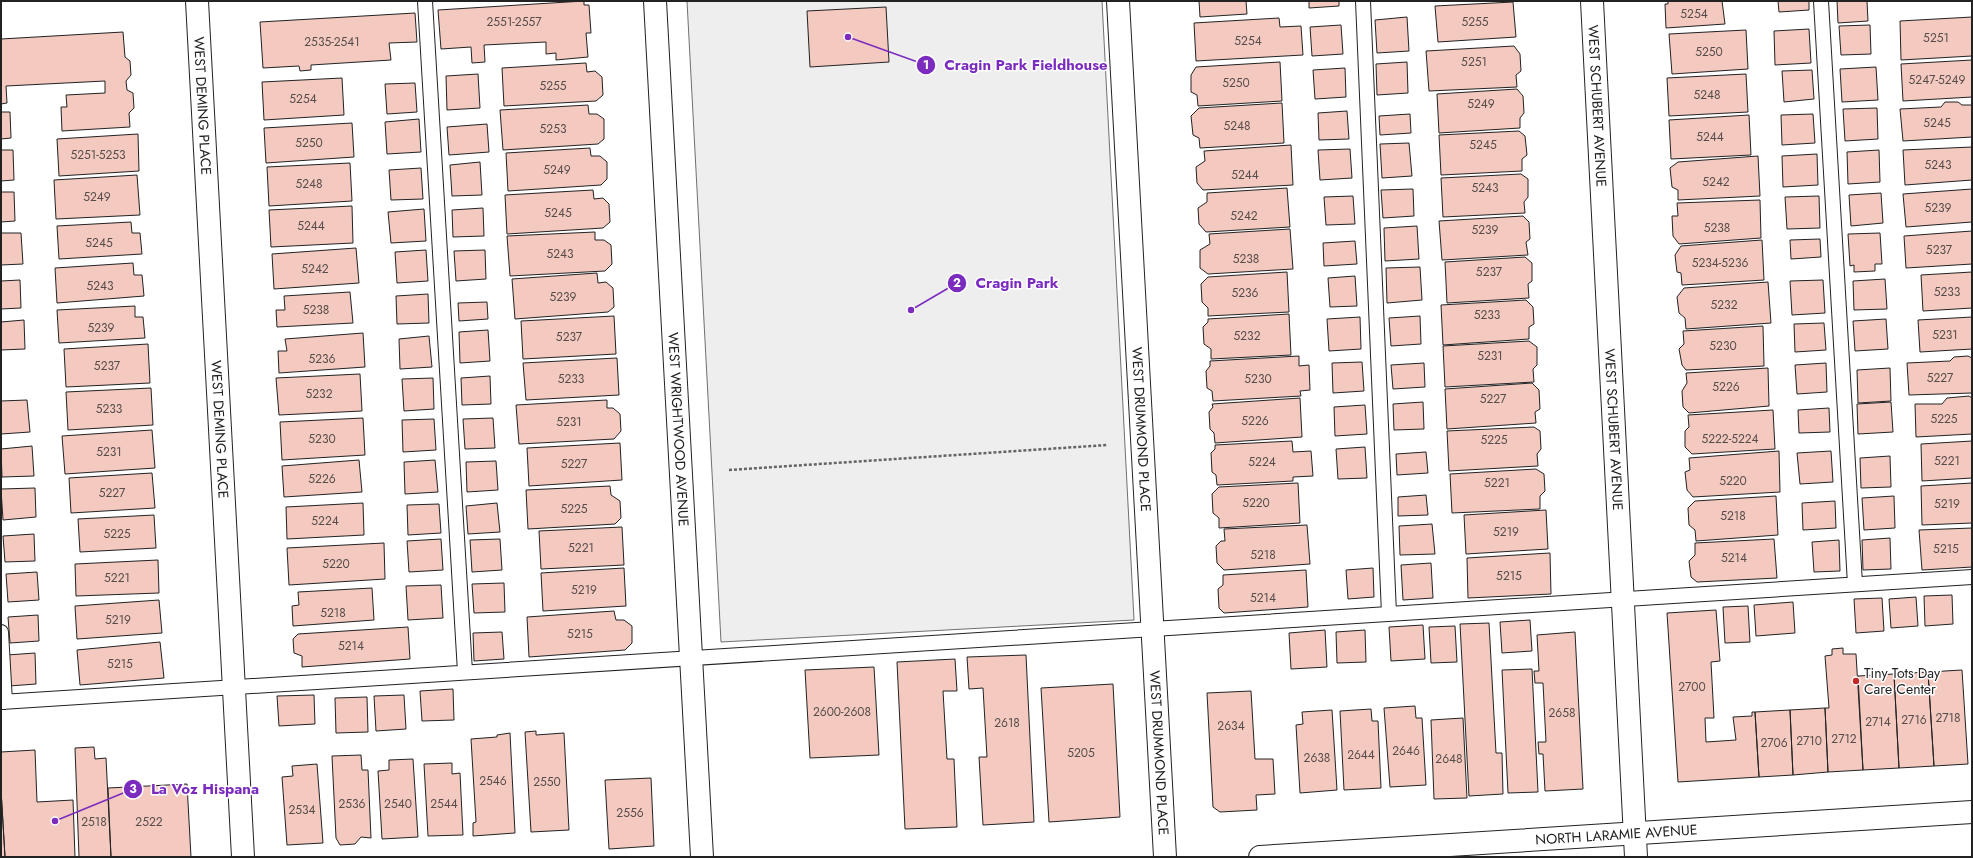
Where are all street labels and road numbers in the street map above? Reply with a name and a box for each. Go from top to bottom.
street label: WEST SCHUBERT AVENUE [1583,24,1612,187]
street label: WEST DEMING PLACE [189,36,216,176]
street label: WEST WRIGHTWOOD AVENUE [663,332,694,527]
street label: WEST DRUMMOND PLACE [1127,346,1156,512]
street label: WEST SCHUBERT AVENUE [1600,348,1628,511]
street label: WEST DEMING PLACE [206,360,234,499]
street label: WEST DRUMMOND PLACE [1145,670,1174,836]
street label: NORTH LARAMIE AVENUE [1535,819,1698,850]

